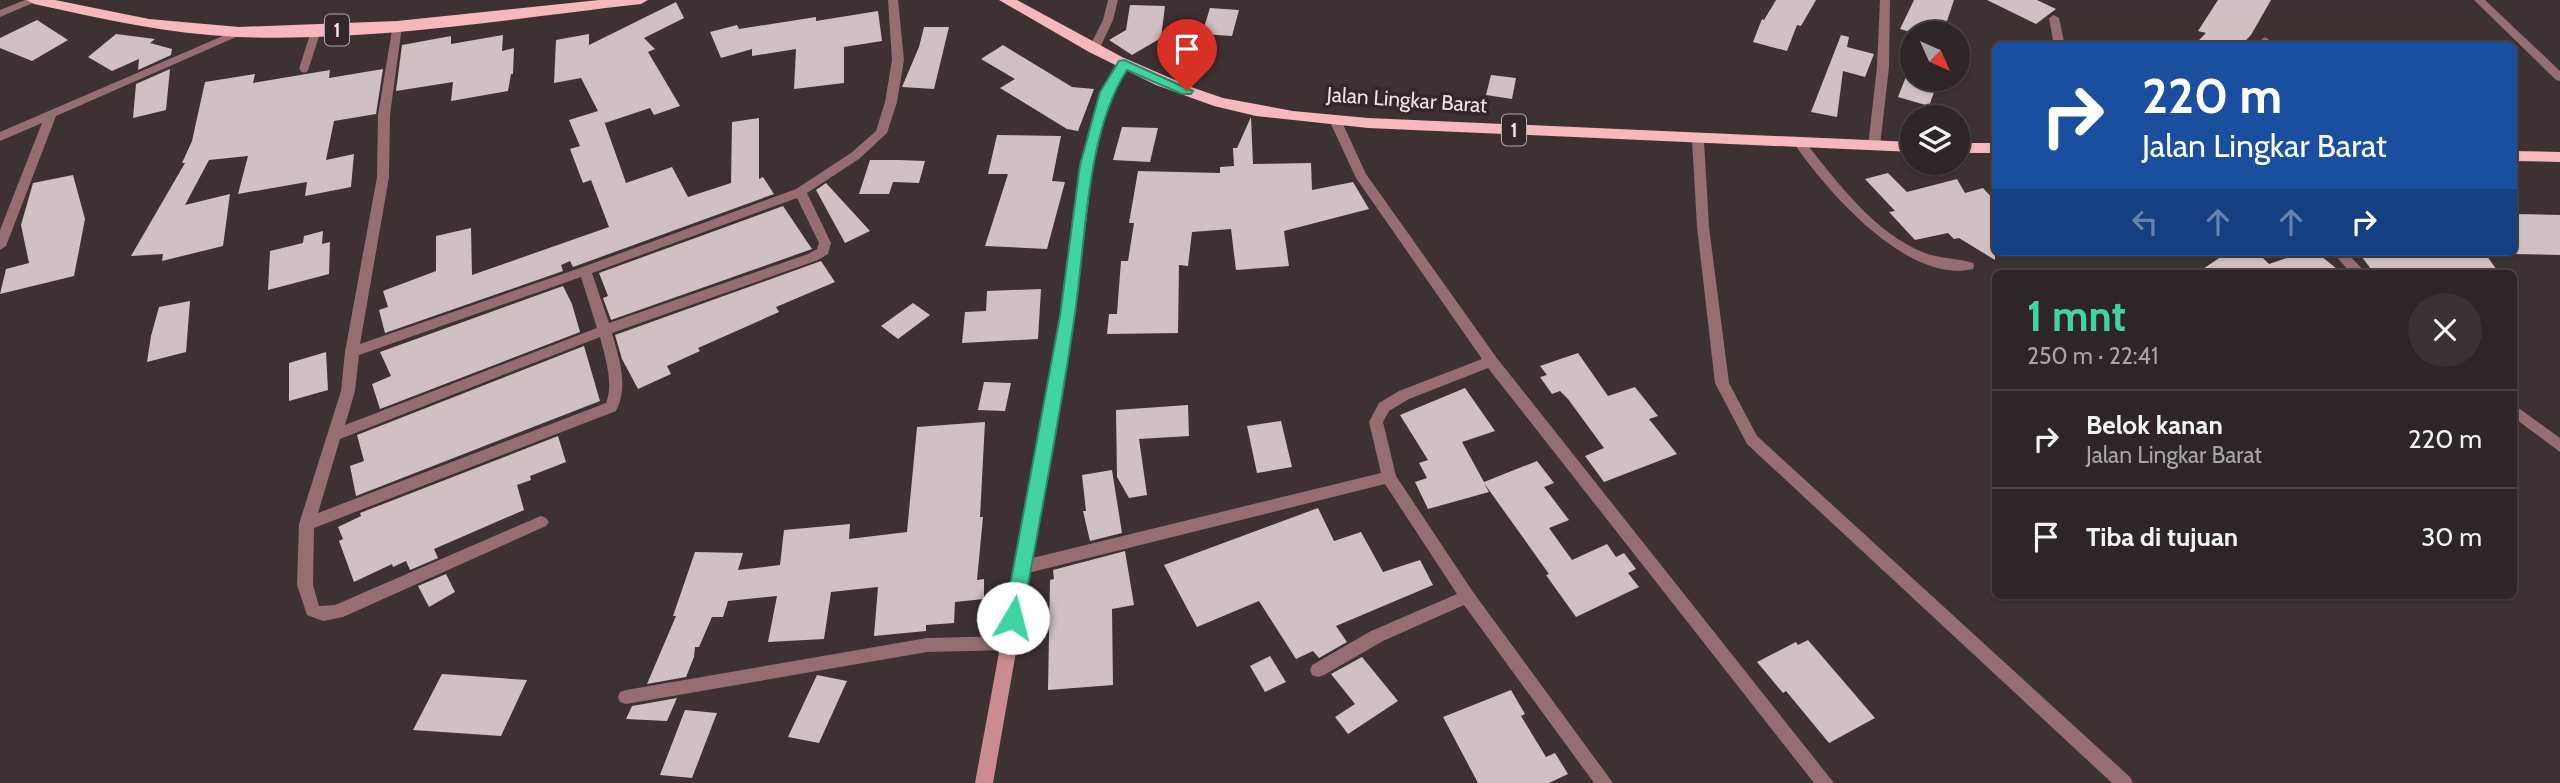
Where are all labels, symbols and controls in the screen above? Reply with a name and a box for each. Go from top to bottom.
road number: 1 [325,14,349,46]
pin [1157,19,1217,91]
north arrow [1900,21,1970,91]
map controls [1900,21,1970,175]
icon: arrive [1168,30,1206,68]
text: 220 m [2142,66,2282,125]
icon: right [2027,70,2118,161]
street label: Jalan Lingkar Barat [1325,81,1488,118]
button: layers [1900,105,1970,175]
road number: 1 [1502,114,1526,146]
text: Jalan Lingkar Barat [2142,126,2387,165]
icon: left [2126,203,2164,241]
icon: ahead [2199,203,2237,241]
icon: ahead [2272,203,2310,241]
icon: right [2345,203,2383,241]
text: 1 mnt [2027,290,2126,342]
button: close [2408,293,2482,367]
text: 250 m · 22:41 [2027,342,2158,370]
text: Belok kanan [2086,409,2223,441]
icon: right [2027,420,2065,458]
text: 220 m [2408,423,2482,455]
text: Jalan Lingkar Barat [2086,441,2262,469]
icon: arrive [2027,518,2065,556]
text: Tiba di tujuan [2086,521,2238,553]
text: 30 m [2421,521,2482,553]
position arrow [976,581,1050,655]

